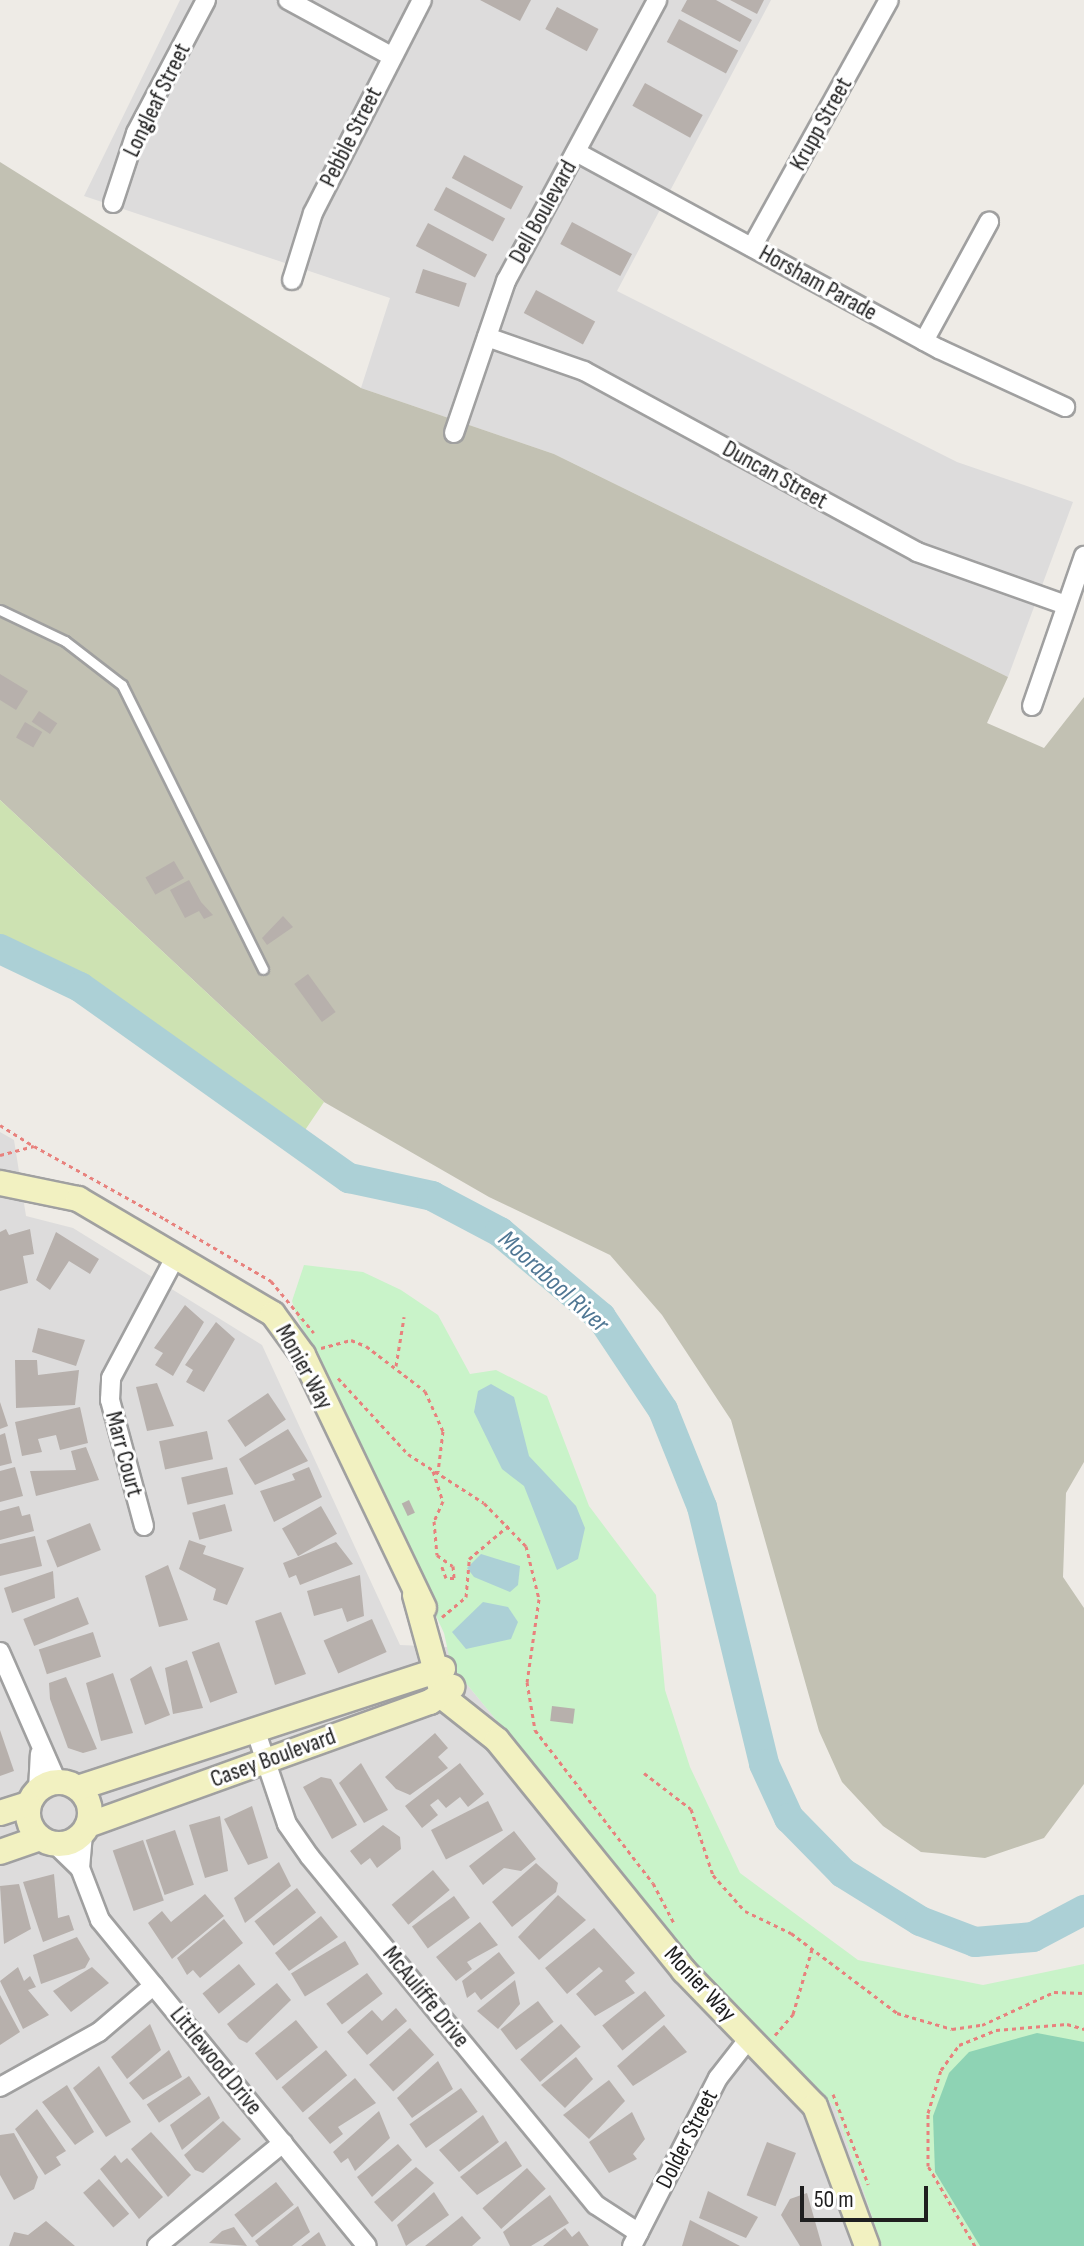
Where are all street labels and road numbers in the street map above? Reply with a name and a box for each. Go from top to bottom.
street label: Longleaf Street [117,38,197,162]
street label: Krupp Street [784,72,858,176]
street label: Pebble Street [314,82,388,192]
street label: Dell Boulevard [503,155,583,269]
street label: Horsham Parade [754,239,882,327]
street label: Duncan Street [718,434,832,516]
street label: Monier Way [269,1320,339,1414]
street label: Marr Court [99,1408,149,1500]
street label: Casey Boulevard [207,1722,339,1794]
street label: McAuliffe Drive [376,1940,476,2054]
street label: Monier Way [658,1940,742,2028]
street label: Littlewood Drive [164,2001,268,2121]
street label: Dolder Street [650,2085,724,2193]

